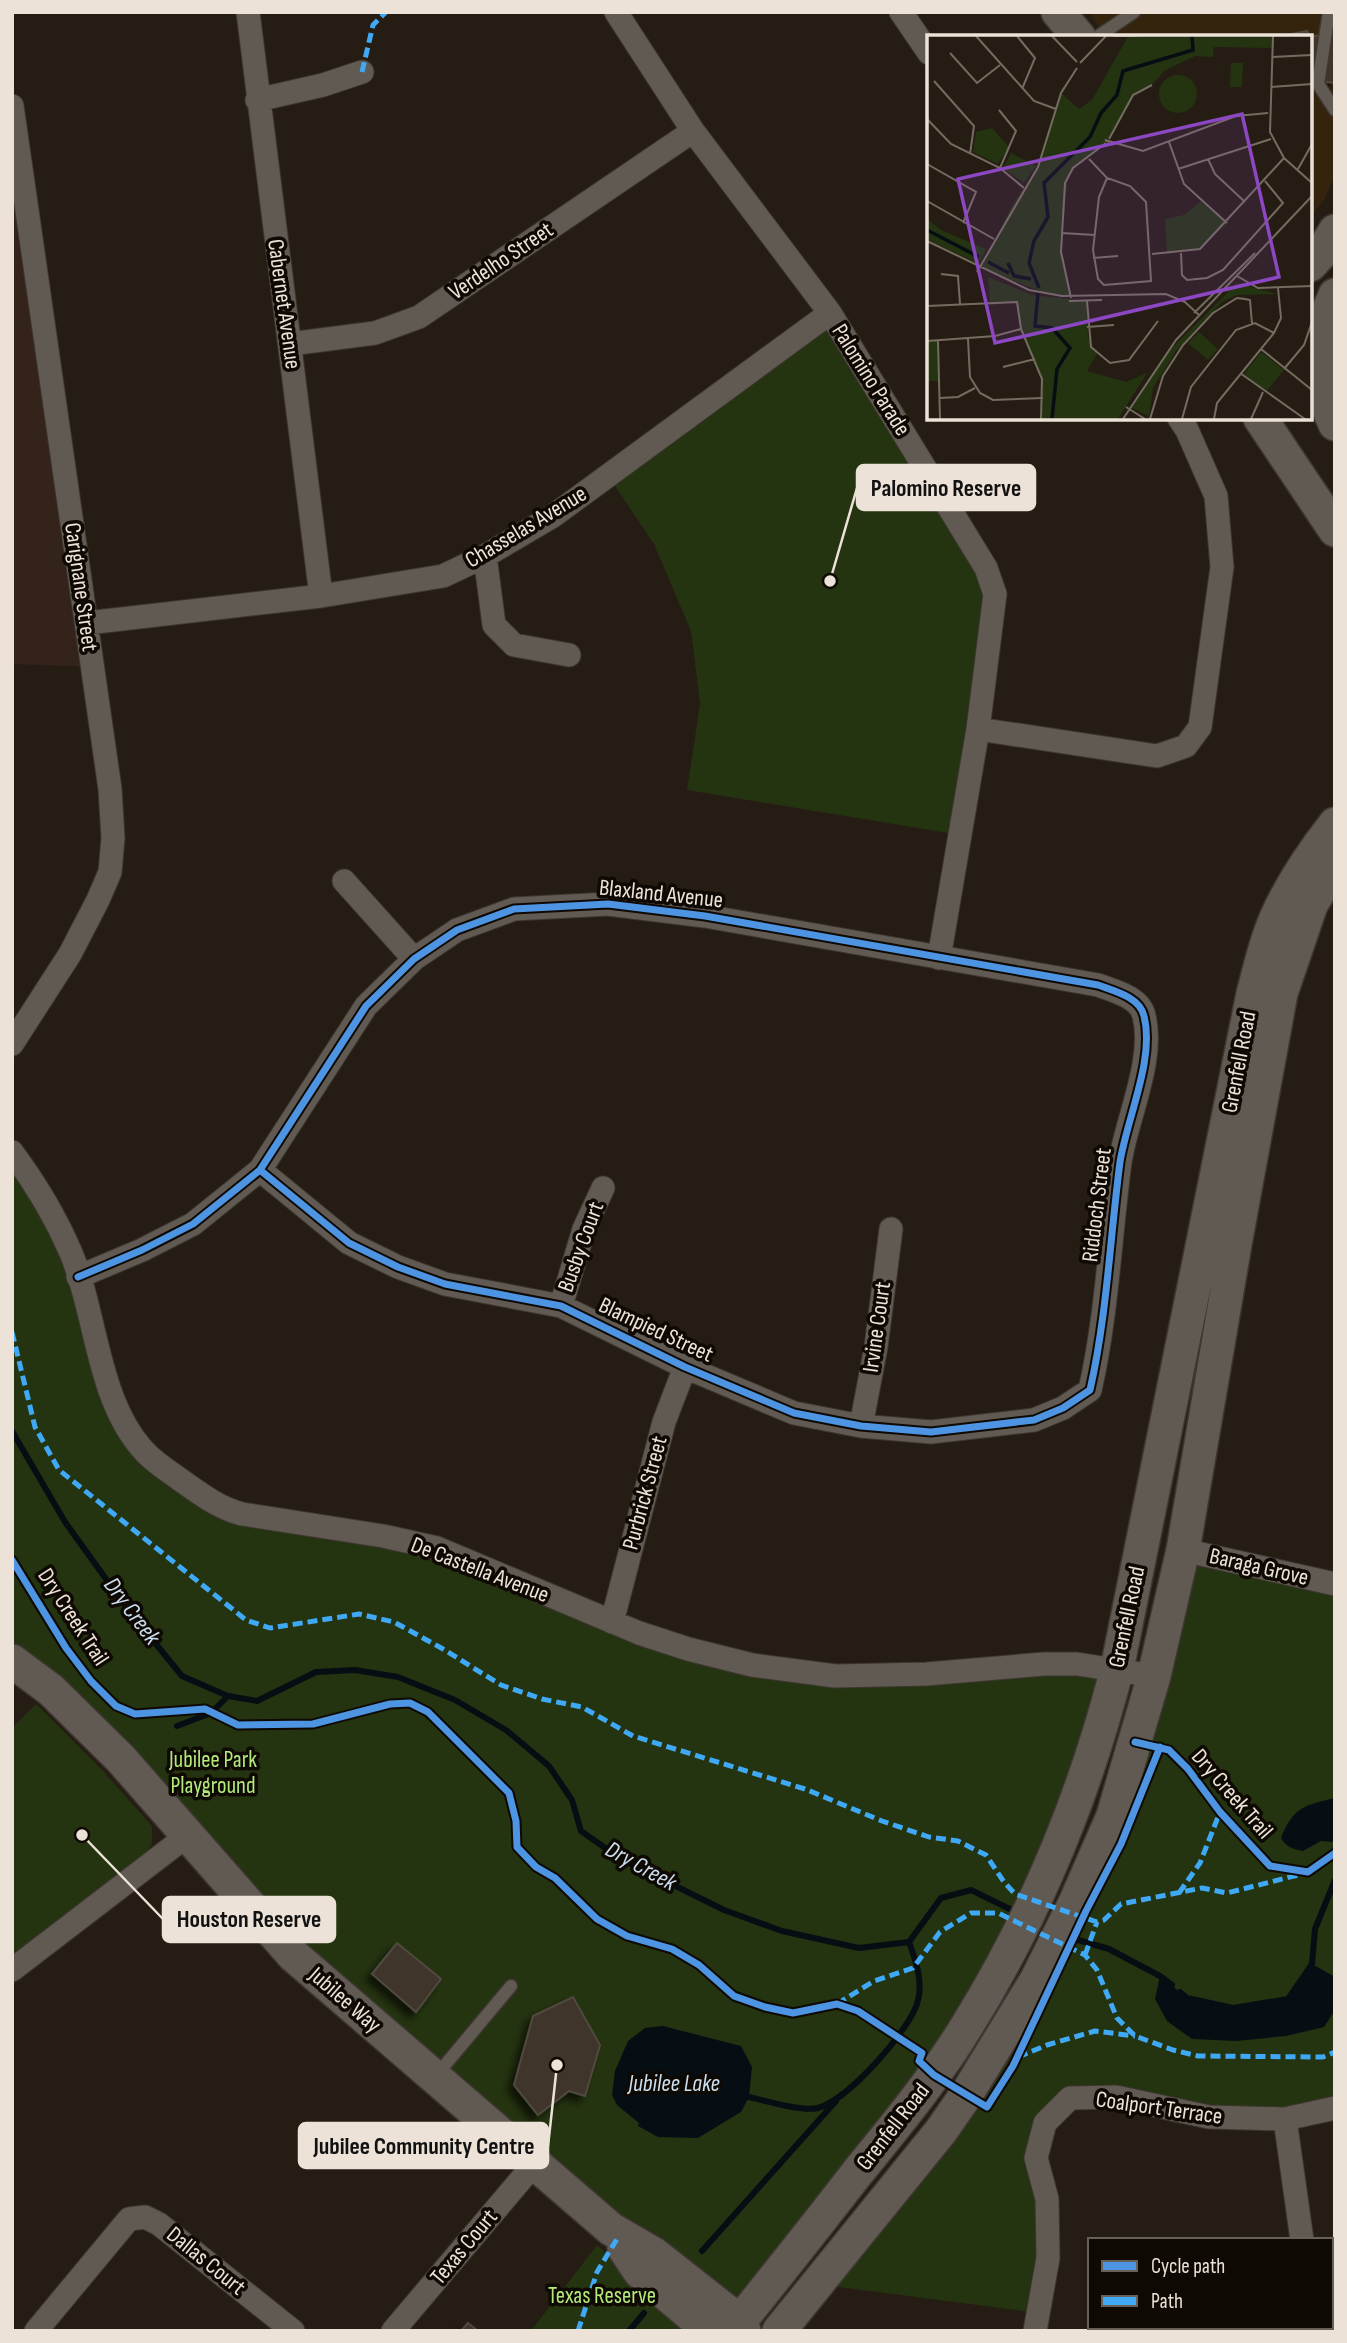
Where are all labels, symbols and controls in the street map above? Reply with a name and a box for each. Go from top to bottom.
inset map [927,35,1312,420]
street label: Verdelho Street [444,216,558,306]
street label: Cabernet Avenue [261,237,307,371]
street label: Palomino Parade [826,319,916,441]
callout: Palomino Reserve [857,465,1035,510]
text: Palomino Reserve [871,474,1021,503]
street label: Chasselas Avenue [460,480,592,574]
street label: Carignane Street [58,521,104,653]
street label: Blaxland Avenue [598,874,724,914]
street label: Grenfell Road [1215,1009,1263,1115]
street label: Riddoch Street [1076,1146,1118,1264]
street label: Busby Court [552,1198,610,1296]
street label: Irvine Court [857,1280,897,1374]
street label: Blampied Street [594,1291,718,1369]
street label: Purbrick Street [616,1433,674,1553]
street label: De Castella Avenue [407,1531,553,1609]
street label: Baraga Grove [1207,1542,1311,1592]
street label: Dry Creek Trail [31,1563,115,1671]
street label: Grenfell Road [1103,1564,1151,1670]
water label: Dry Creek [97,1572,167,1651]
street label: Dry Creek Trail [1185,1743,1279,1845]
park label: Jubilee Park Playground [168,1746,257,1800]
water label: Dry Creek [600,1835,683,1898]
callout: Houston Reserve [163,1897,335,1942]
text: Houston Reserve [177,1905,321,1934]
street label: Jubilee Way [302,1960,387,2039]
water label: Jubilee Lake [626,2069,720,2098]
street label: Grenfell Road [850,2078,936,2176]
street label: Coalport Terrace [1094,2085,1224,2131]
callout: Jubilee Community Centre [299,2123,548,2168]
text: Jubilee Community Centre [312,2132,535,2161]
street label: Texas Court [424,2204,504,2290]
street label: Dallas Court [161,2221,251,2301]
legend [1088,2238,1333,2329]
text: Cycle path [1151,2254,1225,2279]
park label: Texas Reserve [548,2282,656,2310]
text: Path [1151,2289,1183,2314]

